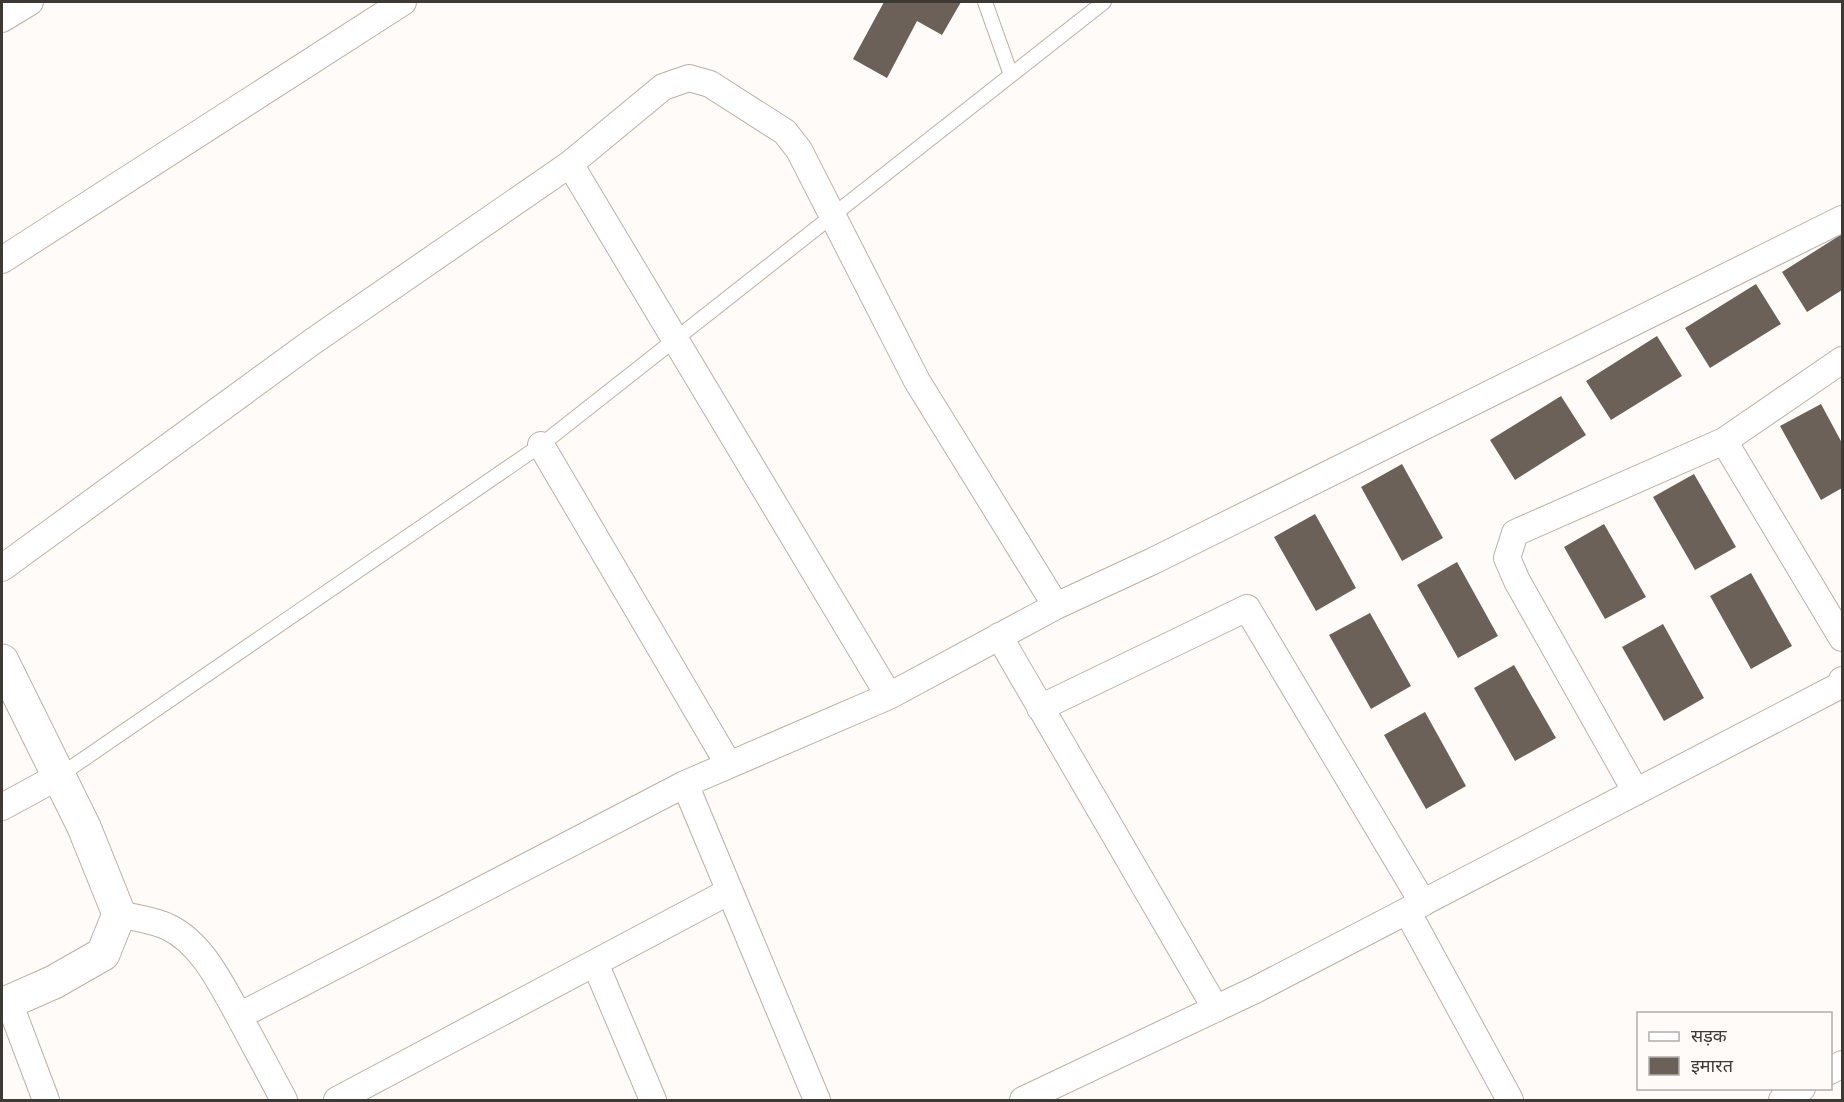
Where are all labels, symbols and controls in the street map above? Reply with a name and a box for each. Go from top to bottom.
legend [1637,1012,1832,1090]
text: सड़क [1691,1028,1728,1046]
text: इमारत [1691,1058,1734,1076]

